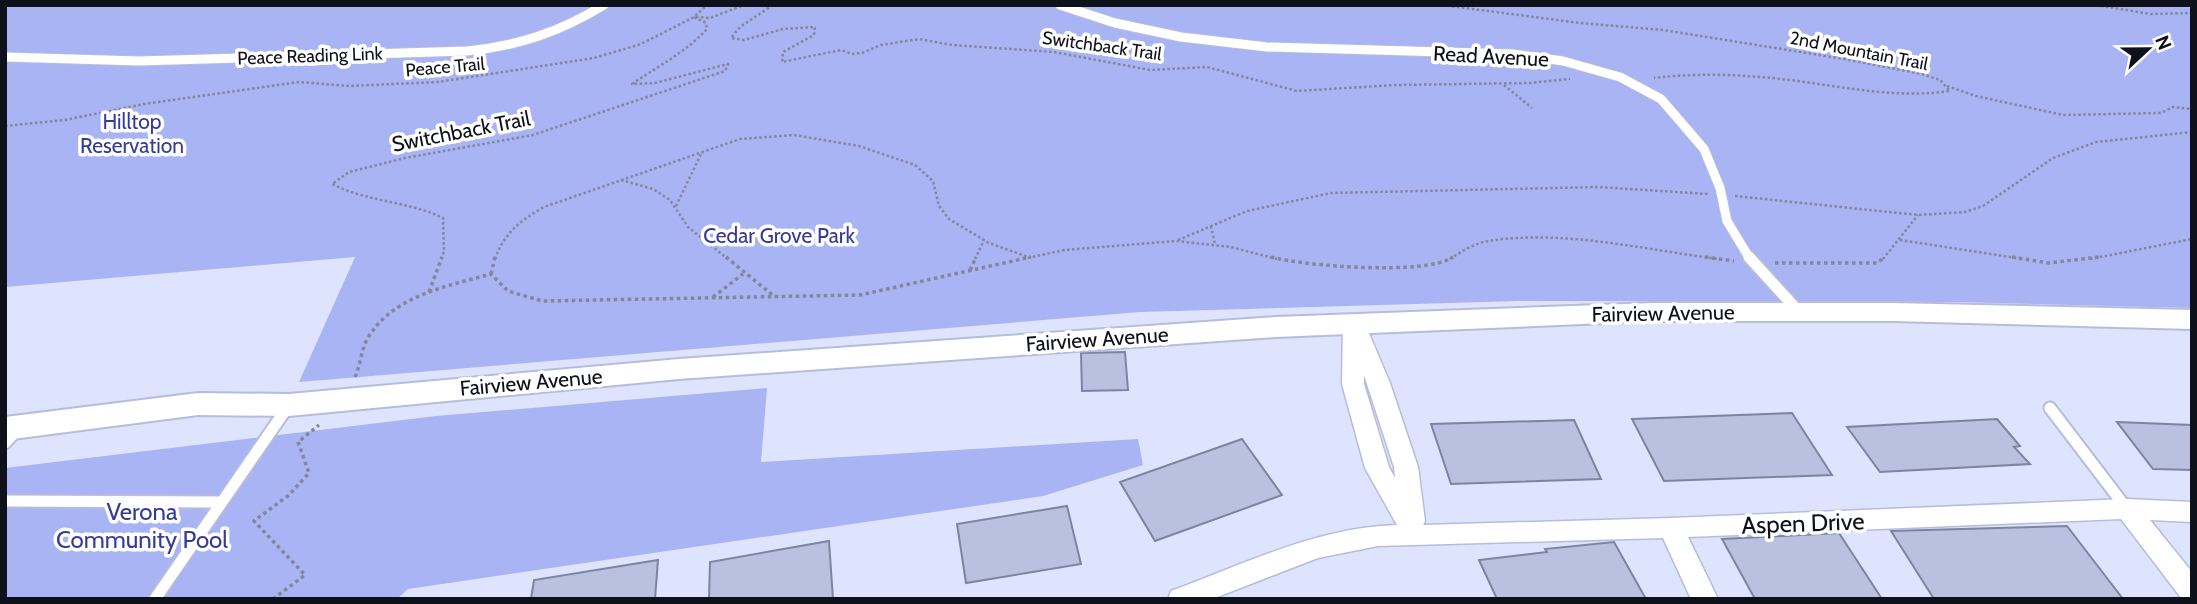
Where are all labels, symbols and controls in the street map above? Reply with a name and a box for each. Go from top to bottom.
north arrow [2113,14,2183,84]
street label: Switchback Trail [1041,27,1164,65]
street label: 2nd Mountain Trail [1788,27,1931,75]
text: N [2150,32,2176,53]
street label: Read Avenue [1432,40,1550,72]
street label: Peace Reading Link [237,42,384,70]
street label: Peace Trail [404,53,486,81]
street label: Switchback Trail [390,105,532,157]
park label: Hilltop Reservation [80,109,184,158]
park label: Cedar Grove Park [703,223,855,248]
street label: Fairview Avenue [1591,299,1735,327]
street label: Fairview Avenue [1025,322,1169,356]
street label: Fairview Avenue [459,363,604,401]
park label: Verona Community Pool [56,497,228,554]
street label: Aspen Drive [1741,506,1865,540]

